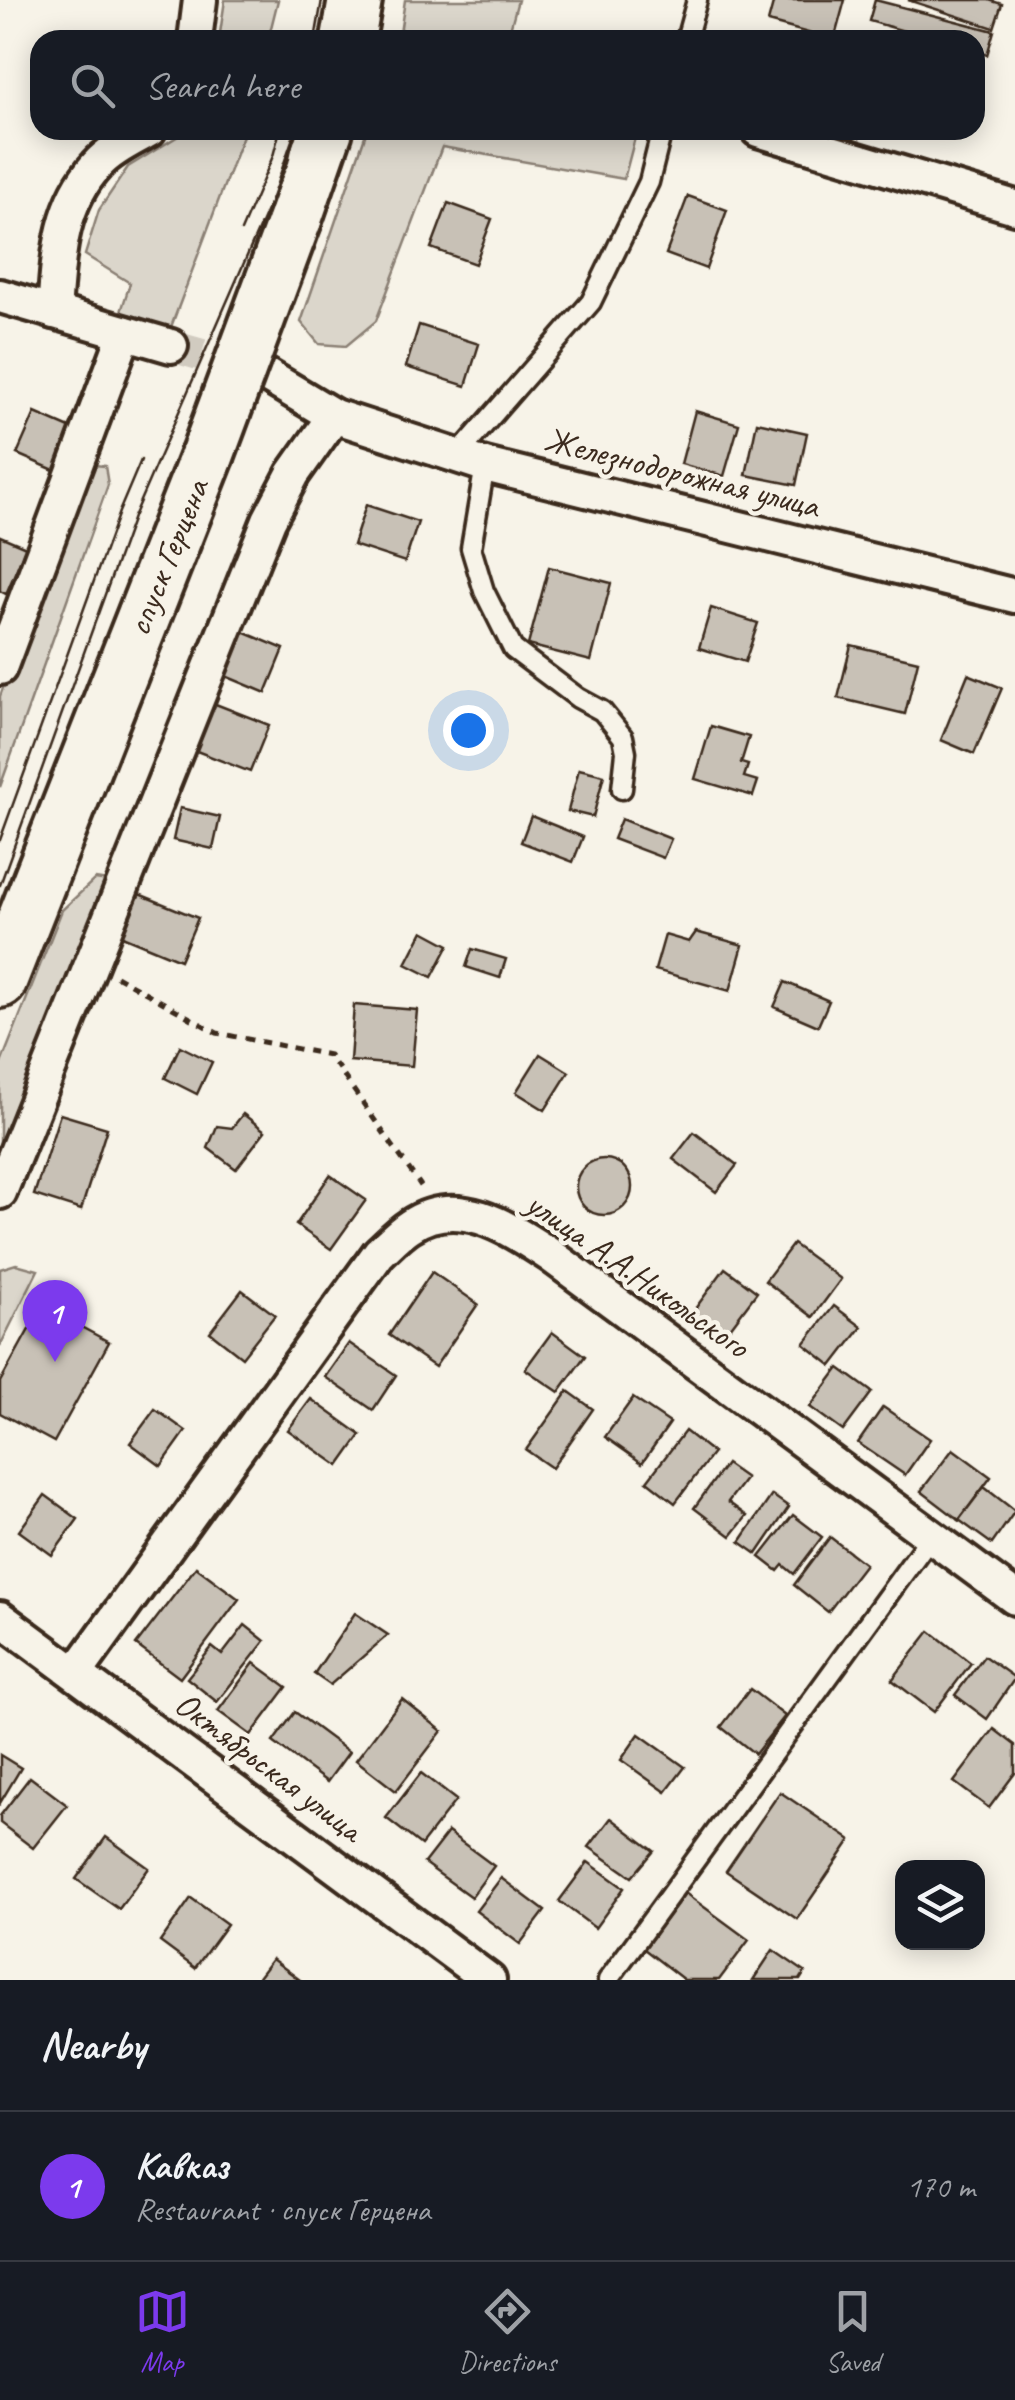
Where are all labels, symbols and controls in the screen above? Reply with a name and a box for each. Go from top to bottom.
search box [30,30,985,140]
icon: search [65,58,120,113]
text: Search here [145,62,300,109]
street label: Железнодорожная улица [540,417,826,529]
street label: спуск Герцена [116,470,220,642]
your location [443,705,494,756]
street label: улица А.А.Никольского [516,1180,759,1369]
pin: 1 [22,1280,88,1362]
street label: Октябрьская улица [166,1681,374,1853]
map controls [895,1860,985,1950]
button: layers [895,1860,985,1950]
text: Nearby [40,2019,146,2072]
text: Кавказ [135,2142,228,2189]
text: 1 [65,2166,80,2207]
text: 170 m [906,2166,975,2207]
text: Restaurant · спуск Герцена [135,2189,431,2230]
tab: Map [135,2284,190,2379]
tab: Directions [459,2284,556,2379]
tab: Saved [825,2284,880,2379]

